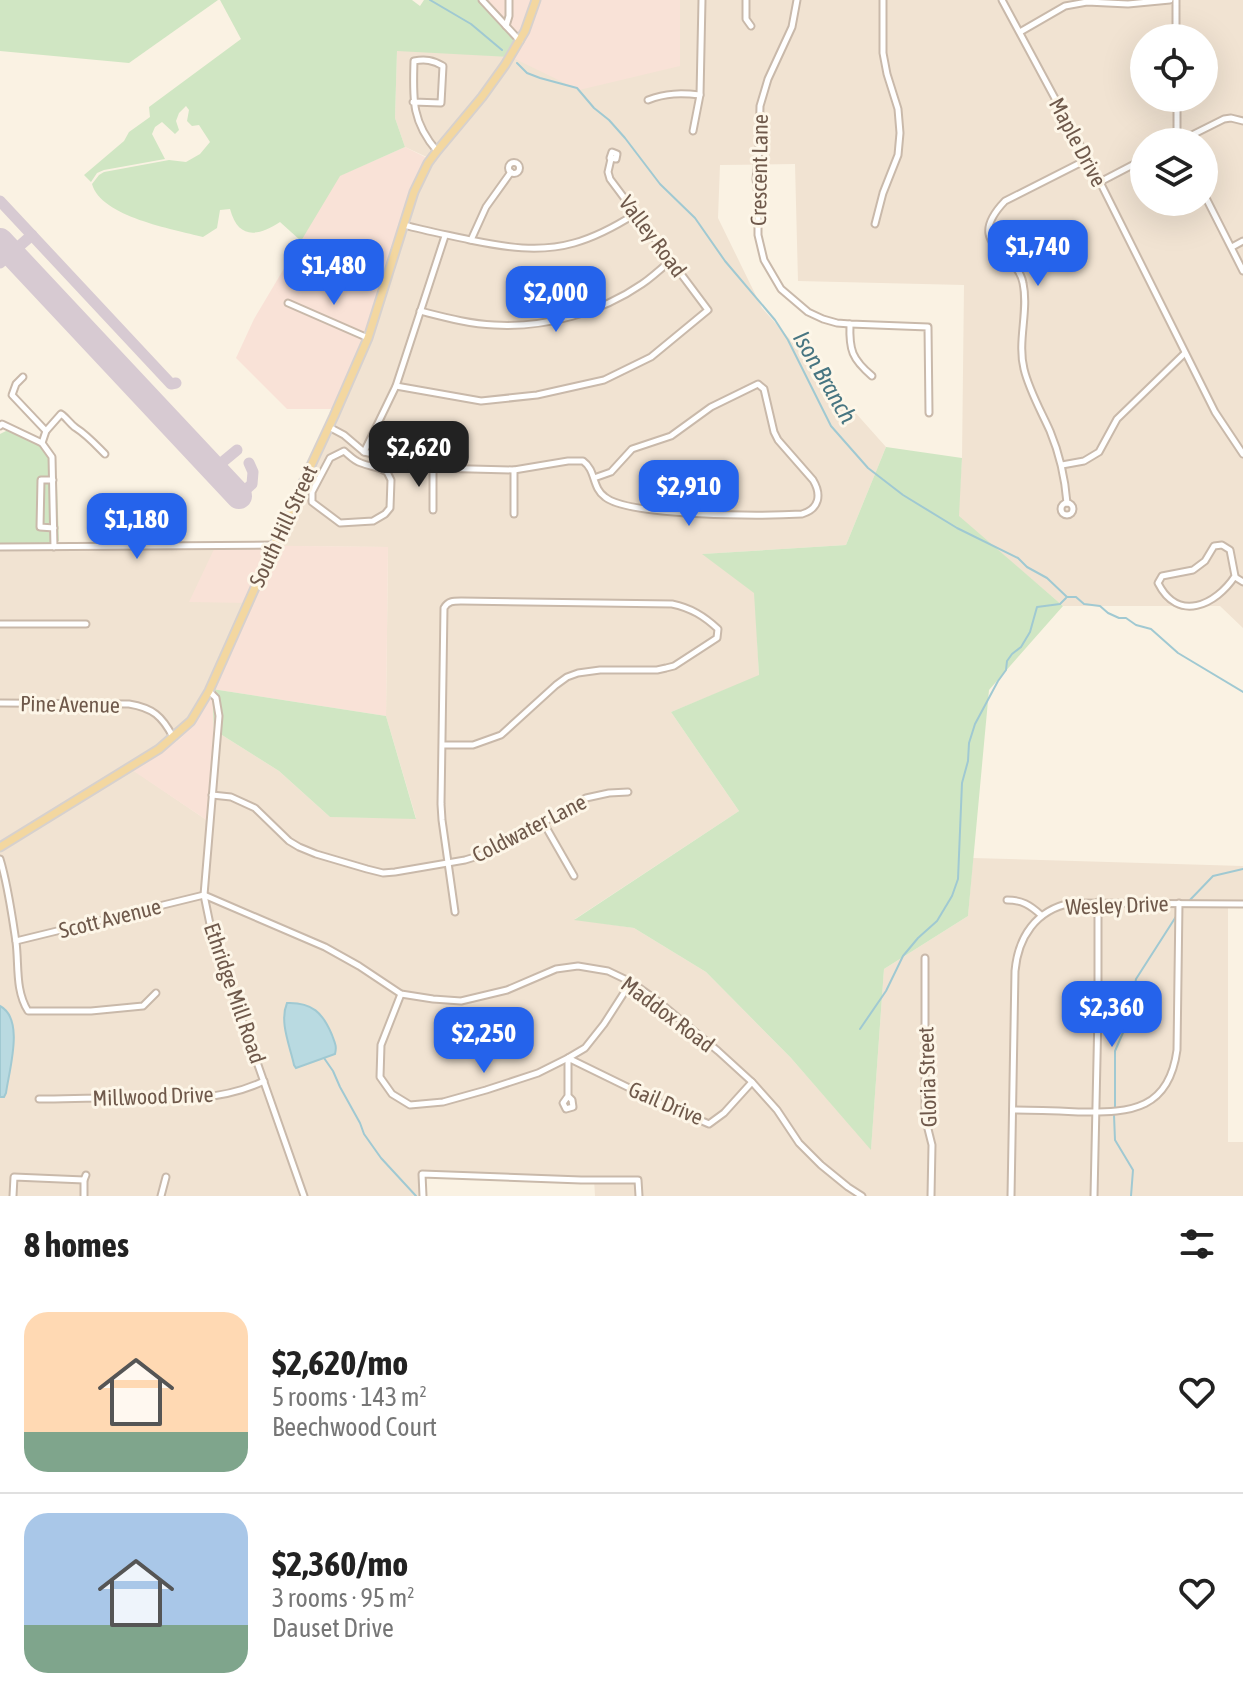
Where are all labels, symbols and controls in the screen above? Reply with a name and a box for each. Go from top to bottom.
map controls [1130,24,1218,216]
button: locate [1130,24,1218,112]
street label: Maple Drive [1044,93,1112,191]
street label: Crescent Lane [745,114,773,226]
button: layers [1130,128,1218,216]
street label: Valley Road [614,190,692,282]
pin: $1,740 [973,220,1103,288]
text: $1,740 [1006,231,1070,261]
pin: $1,480 [269,239,399,307]
text: $1,480 [302,250,366,280]
pin: $2,000 [491,266,621,334]
text: $2,000 [524,277,588,307]
water label: Ison Branch [788,326,862,428]
pin: $2,620 [354,421,484,489]
text: $2,620 [387,432,451,462]
pin: $2,910 [624,460,754,528]
street label: South Hill Street [244,461,322,591]
text: $2,910 [657,471,721,501]
pin: $1,180 [72,493,202,561]
text: $1,180 [105,504,169,534]
street label: Pine Avenue [20,690,120,718]
street label: Coldwater Lane [468,788,590,868]
street label: Wesley Drive [1065,890,1169,920]
street label: Scott Avenue [56,893,164,943]
street label: Ethridge Mill Road [199,919,271,1067]
street label: Maddox Road [616,971,720,1057]
pin: $2,360 [1047,981,1177,1049]
text: $2,360 [1080,992,1144,1022]
pin: $2,250 [419,1007,549,1075]
text: $2,250 [452,1018,516,1048]
street label: Gloria Street [912,1026,942,1128]
street label: Gail Drive [625,1076,707,1130]
street label: Millwood Drive [92,1081,214,1111]
icon: filters [1175,1222,1219,1266]
text: 8 homes [24,1225,129,1264]
text: $2,620/mo [272,1343,408,1382]
icon: home [88,1344,184,1440]
icon: heart [1175,1370,1219,1414]
text: 5 rooms · 143 m² [272,1382,427,1412]
text: Beechwood Court [272,1412,437,1442]
text: $2,360/mo [272,1544,408,1583]
icon: home [88,1545,184,1641]
icon: heart [1175,1571,1219,1615]
text: 3 rooms · 95 m² [272,1583,414,1613]
text: Dauset Drive [272,1613,394,1643]

